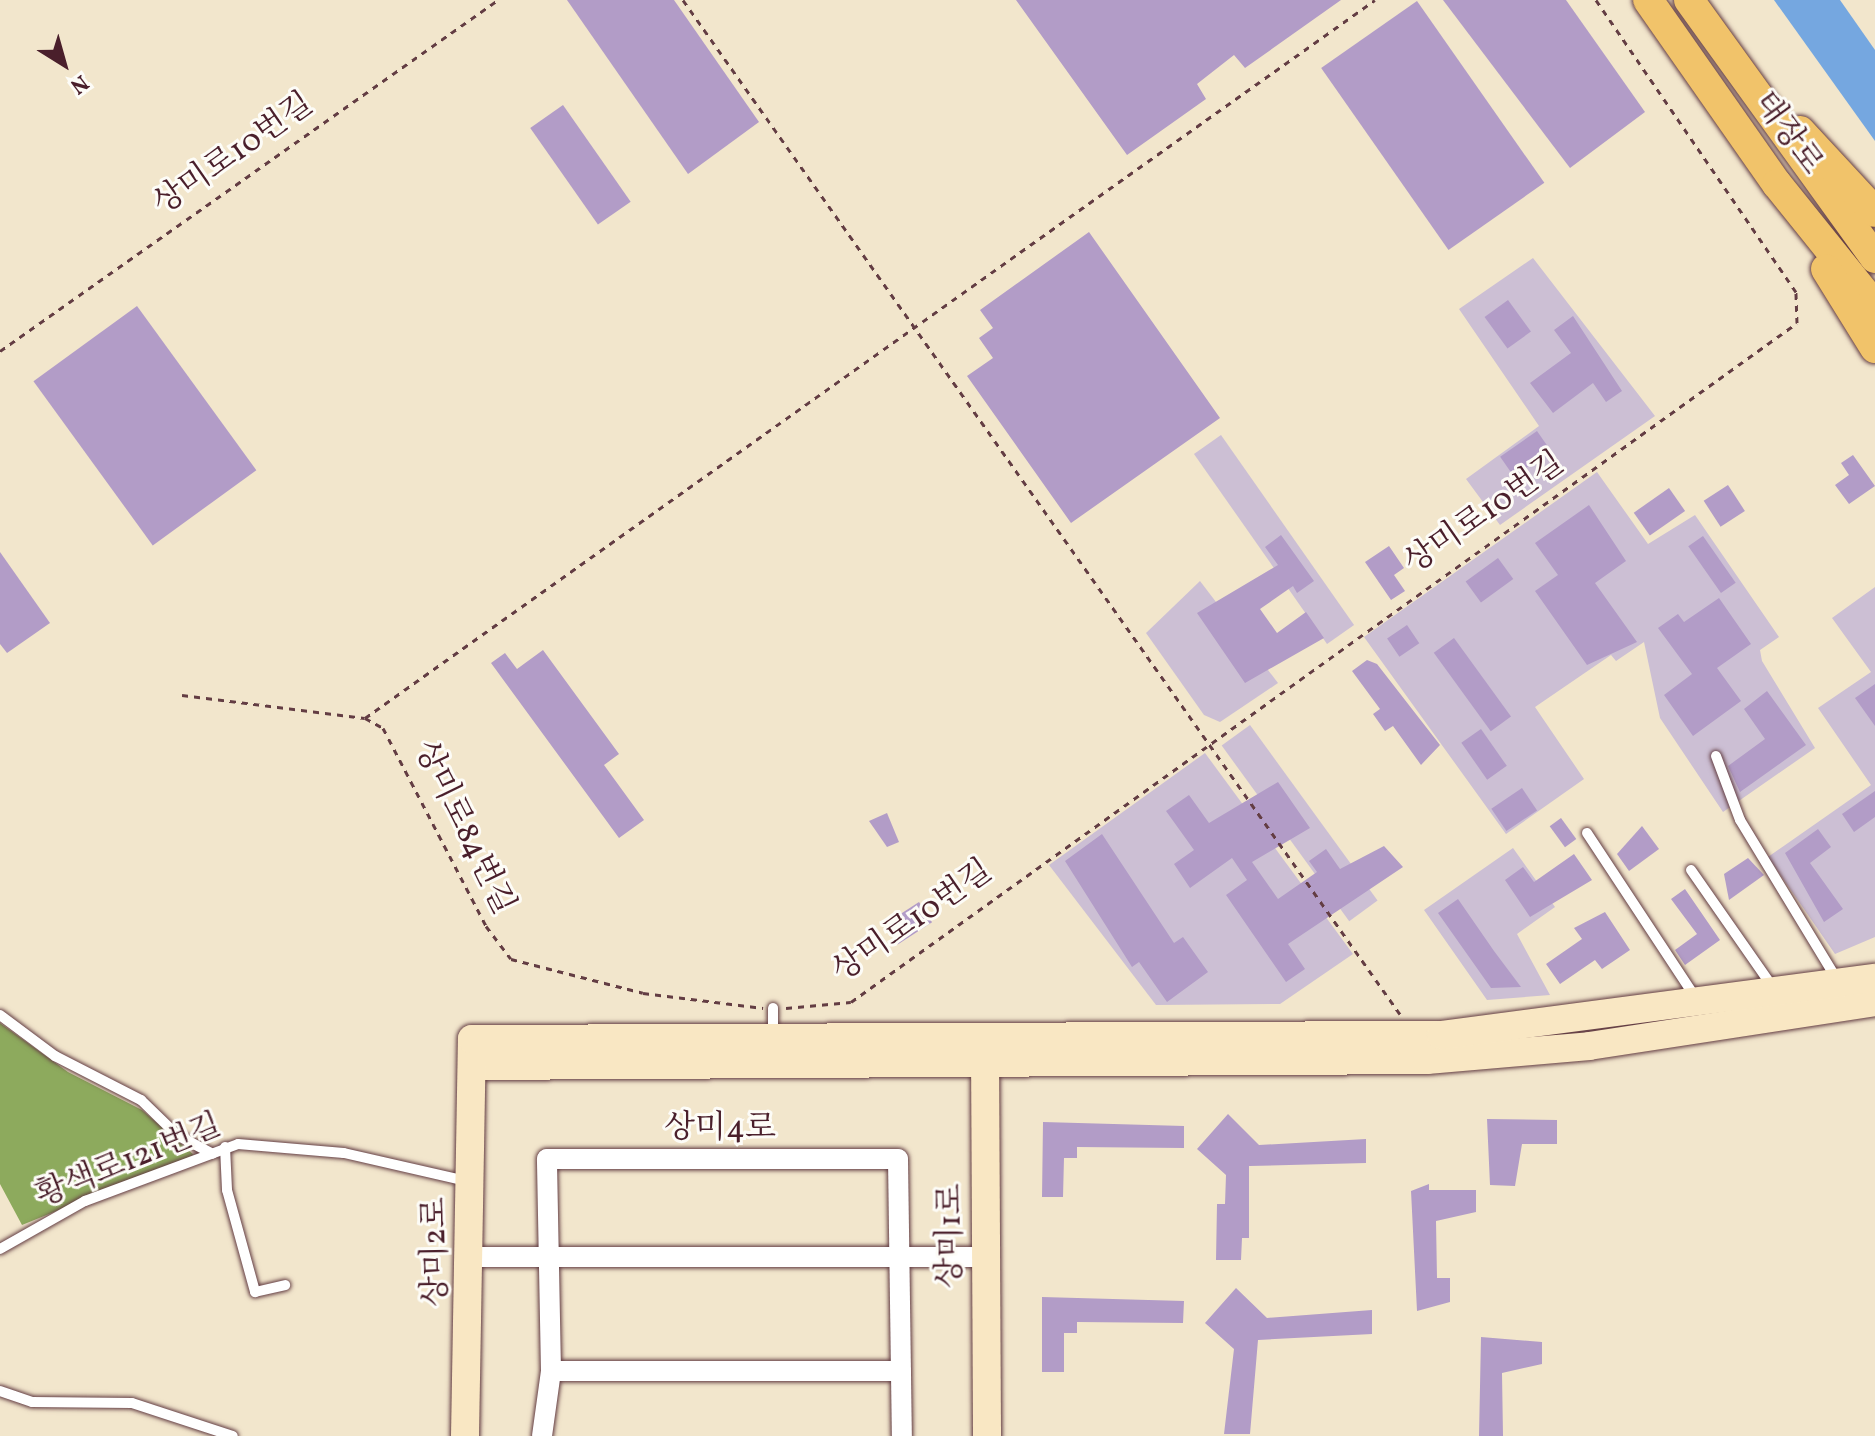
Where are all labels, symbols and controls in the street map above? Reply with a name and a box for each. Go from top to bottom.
north arrow [24,24,104,104]
text: N [63,66,94,101]
street label: 태장로 [1744,85,1830,183]
street label: 상미로10번길 [147,86,321,224]
street label: 상미로10번길 [1398,445,1572,583]
street label: 상미로84번길 [404,735,522,921]
street label: 상미로10번길 [826,853,1000,991]
street label: 황색로121번길 [31,1107,227,1217]
street label: 상미4로 [664,1110,776,1148]
street label: 상미1로 [933,1183,971,1289]
street label: 상미2로 [417,1197,457,1307]

